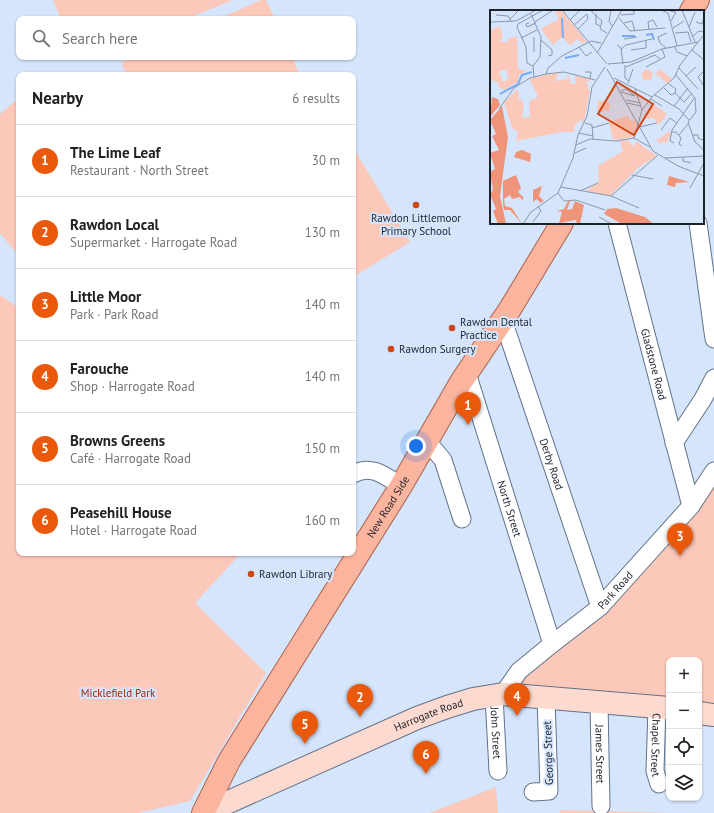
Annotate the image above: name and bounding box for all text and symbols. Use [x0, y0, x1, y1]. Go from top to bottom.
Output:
inset map [490, 10, 704, 224]
search box [16, 16, 356, 60]
icon: search [30, 27, 52, 49]
text: Search here [62, 29, 138, 48]
text: Nearby [32, 87, 83, 109]
text: 6 results [292, 90, 340, 107]
text: The Lime Leaf [70, 143, 160, 162]
text: 1 [41, 152, 49, 169]
text: 30 m [312, 152, 340, 169]
text: Restaurant · North Street [70, 162, 209, 179]
marker: Rawdon Littlemoor Primary School [411, 200, 421, 210]
place label: Rawdon Littlemoor Primary School [371, 211, 461, 238]
text: Rawdon Local [70, 215, 159, 234]
text: 2 [41, 224, 49, 241]
text: 130 m [305, 224, 340, 241]
text: Supermarket · Harrogate Road [70, 234, 237, 251]
text: Little Moor [70, 287, 141, 306]
text: 3 [41, 296, 49, 313]
text: 140 m [305, 296, 340, 313]
text: Park · Park Road [70, 306, 158, 323]
place label: Rawdon Dental Practice [460, 315, 533, 342]
marker: Rawdon Dental Practice [447, 323, 457, 333]
street label: Gladstone Road [638, 327, 670, 402]
place label: Rawdon Surgery [399, 342, 476, 356]
marker: Rawdon Surgery [386, 344, 396, 354]
text: Farouche [70, 359, 129, 378]
text: 4 [41, 368, 49, 385]
text: 140 m [305, 368, 340, 385]
text: Shop · Harrogate Road [70, 378, 195, 395]
pin: 1 [455, 392, 481, 425]
text: Browns Greens [70, 431, 165, 450]
your location [406, 436, 426, 456]
street label: Derby Road [536, 436, 567, 492]
text: 5 [41, 440, 49, 457]
text: 150 m [305, 440, 340, 457]
text: Café · Harrogate Road [70, 450, 191, 467]
street label: New Road Side [363, 473, 413, 540]
street label: North Street [494, 479, 525, 539]
text: Peasehill House [70, 503, 172, 522]
text: 6 [41, 512, 49, 529]
text: 160 m [305, 512, 340, 529]
text: Hotel · Harrogate Road [70, 522, 197, 539]
pin: 3 [667, 523, 693, 556]
place label: Rawdon Library [259, 567, 333, 581]
street label: Park Road [595, 568, 636, 612]
marker: Rawdon Library [246, 569, 256, 579]
map controls [666, 657, 702, 801]
button: + [666, 657, 702, 693]
pin: 4 [504, 683, 530, 716]
pin: 2 [347, 684, 373, 717]
park label: Micklefield Park [81, 686, 156, 700]
button: − [666, 693, 702, 729]
street label: Harrogate Road [392, 695, 465, 734]
street label: John Street [488, 705, 504, 760]
pin: 5 [292, 711, 318, 744]
street label: Chapel Street [648, 713, 664, 779]
street label: George Street [540, 720, 556, 785]
street label: James Street [592, 723, 608, 784]
button: locate [666, 729, 702, 765]
pin: 6 [413, 741, 439, 774]
button: layers [666, 765, 702, 801]

